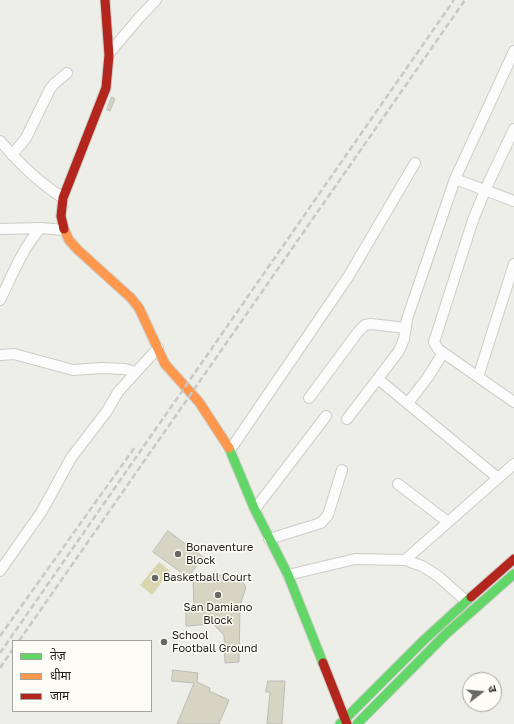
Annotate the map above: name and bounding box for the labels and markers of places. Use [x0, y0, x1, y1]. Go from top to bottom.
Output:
place label: Bonaventure Block [186, 541, 253, 567]
marker: Bonaventure Block [173, 549, 183, 559]
place label: Basketball Court [163, 571, 252, 585]
marker: Basketball Court [150, 573, 160, 583]
marker: San Damiano Block [213, 590, 223, 600]
place label: San Damiano Block [184, 601, 252, 627]
place label: School Football Ground [172, 629, 258, 655]
marker: School Football Ground [159, 637, 169, 647]

